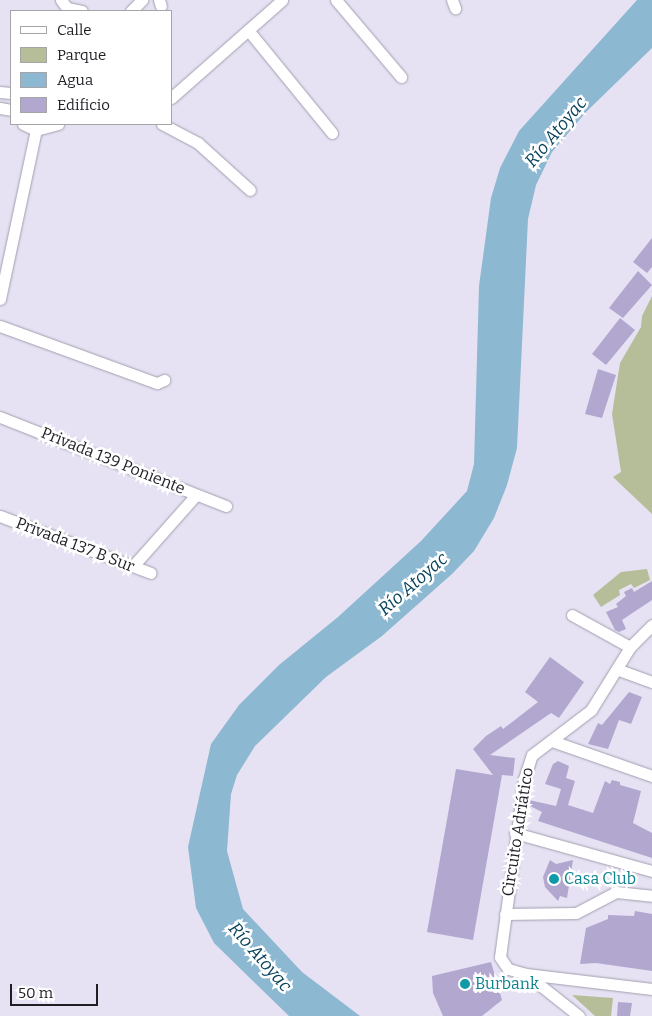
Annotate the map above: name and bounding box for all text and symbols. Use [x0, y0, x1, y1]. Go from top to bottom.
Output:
legend [10, 10, 172, 125]
text: Calle [57, 21, 91, 39]
text: Parque [57, 46, 106, 64]
text: Agua [57, 71, 93, 89]
water label: Río Atoyac [520, 93, 592, 171]
text: Edificio [57, 96, 110, 114]
street label: Privada 139 Poniente [38, 423, 188, 499]
street label: Privada 137 B Sur [13, 514, 137, 576]
water label: Río Atoyac [374, 548, 452, 620]
street label: Circuito Adriático [498, 766, 538, 898]
place label: Casa Club [564, 869, 636, 889]
marker: Casa Club [548, 873, 560, 885]
water label: Río Atoyac [224, 918, 296, 996]
scale bar [12, 974, 100, 1006]
place label: Burbank [475, 974, 539, 994]
marker: Burbank [459, 978, 471, 990]
text: 50 m [18, 984, 53, 1002]

